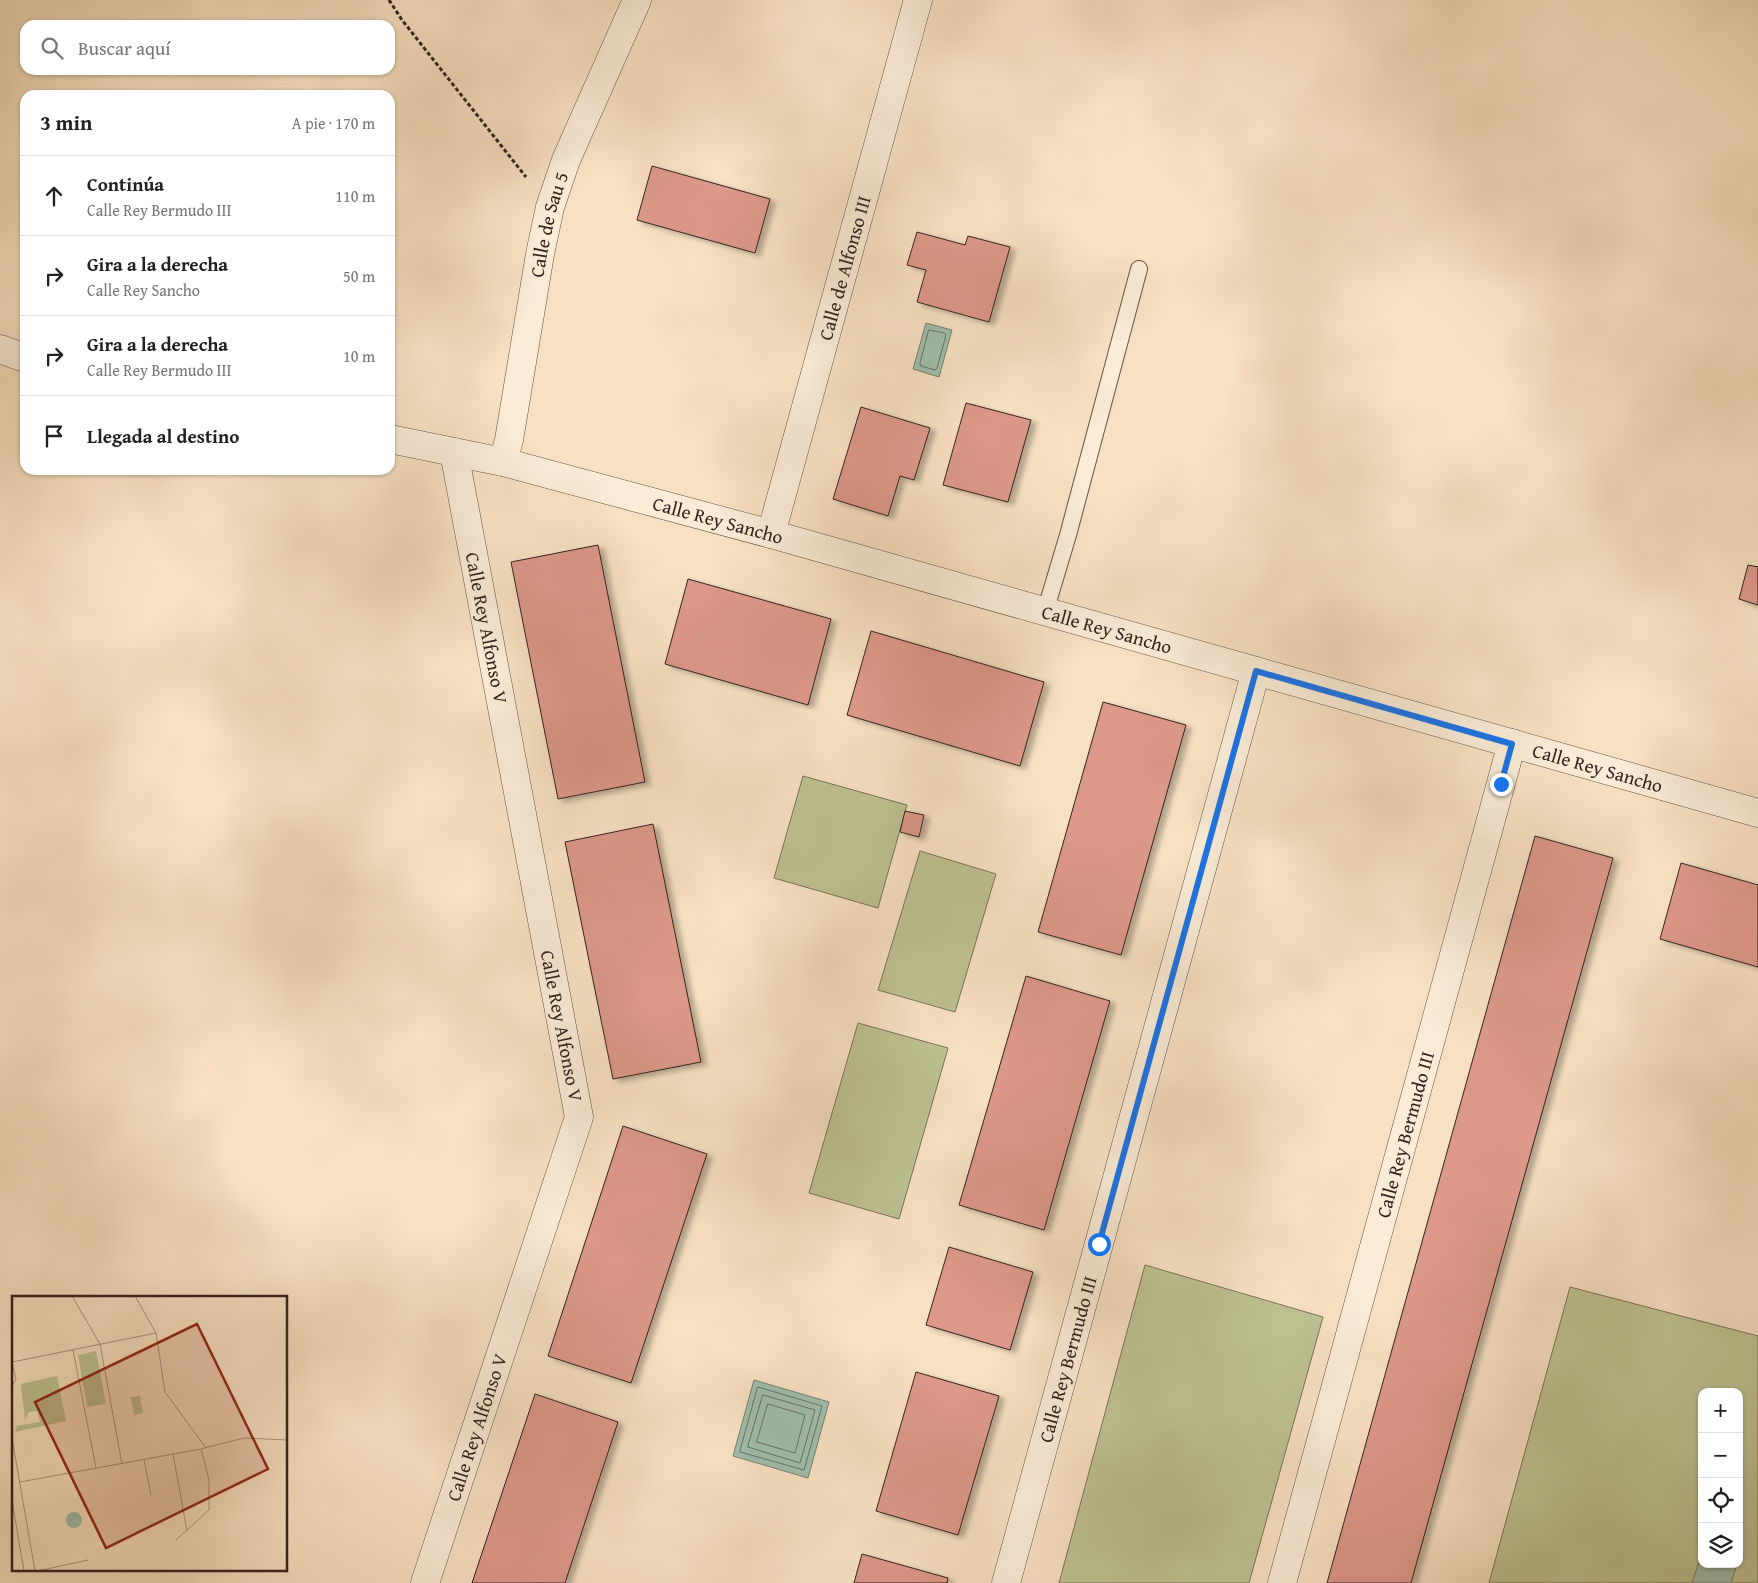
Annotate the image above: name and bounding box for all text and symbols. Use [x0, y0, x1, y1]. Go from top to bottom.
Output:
search box [20, 20, 395, 75]
icon: search [38, 34, 66, 62]
text: Buscar aquí [78, 34, 171, 62]
text: 3 min [40, 107, 92, 138]
text: A pie · 170 m [292, 111, 375, 135]
street label: Calle de Sau 5 [522, 168, 575, 279]
text: Continúa [87, 170, 164, 198]
icon: ahead [40, 182, 68, 210]
text: 110 m [335, 184, 375, 208]
street label: Calle de Alfonso III [811, 192, 878, 343]
text: Calle Rey Bermudo III [87, 198, 231, 222]
text: Gira a la derecha [87, 250, 228, 278]
icon: right [40, 262, 68, 290]
text: 50 m [343, 264, 375, 288]
text: Calle Rey Sancho [87, 278, 200, 302]
text: Gira a la derecha [87, 330, 228, 358]
icon: right [40, 342, 68, 370]
text: 10 m [343, 344, 375, 368]
text: Calle Rey Bermudo III [87, 358, 231, 382]
icon: arrive [40, 422, 68, 450]
text: Llegada al destino [87, 422, 239, 450]
street label: Calle Rey Sancho [650, 489, 787, 551]
street label: Calle Rey Alfonso V [459, 550, 516, 707]
street label: Calle Rey Sancho [1039, 597, 1175, 661]
street label: Calle Rey Sancho [1529, 736, 1666, 799]
route end [1490, 773, 1513, 796]
street label: Calle Rey Alfonso V [534, 948, 591, 1105]
street label: Calle Rey Bermudo III [1369, 1048, 1441, 1221]
route start [1088, 1233, 1111, 1256]
street label: Calle Rey Bermudo III [1031, 1273, 1104, 1446]
inset map [12, 1296, 288, 1570]
street label: Calle Rey Alfonso V [439, 1349, 514, 1505]
map controls [1698, 1388, 1743, 1568]
button: + [1698, 1388, 1743, 1433]
button: − [1698, 1433, 1743, 1478]
button: locate [1698, 1478, 1743, 1523]
button: layers [1698, 1523, 1743, 1568]

